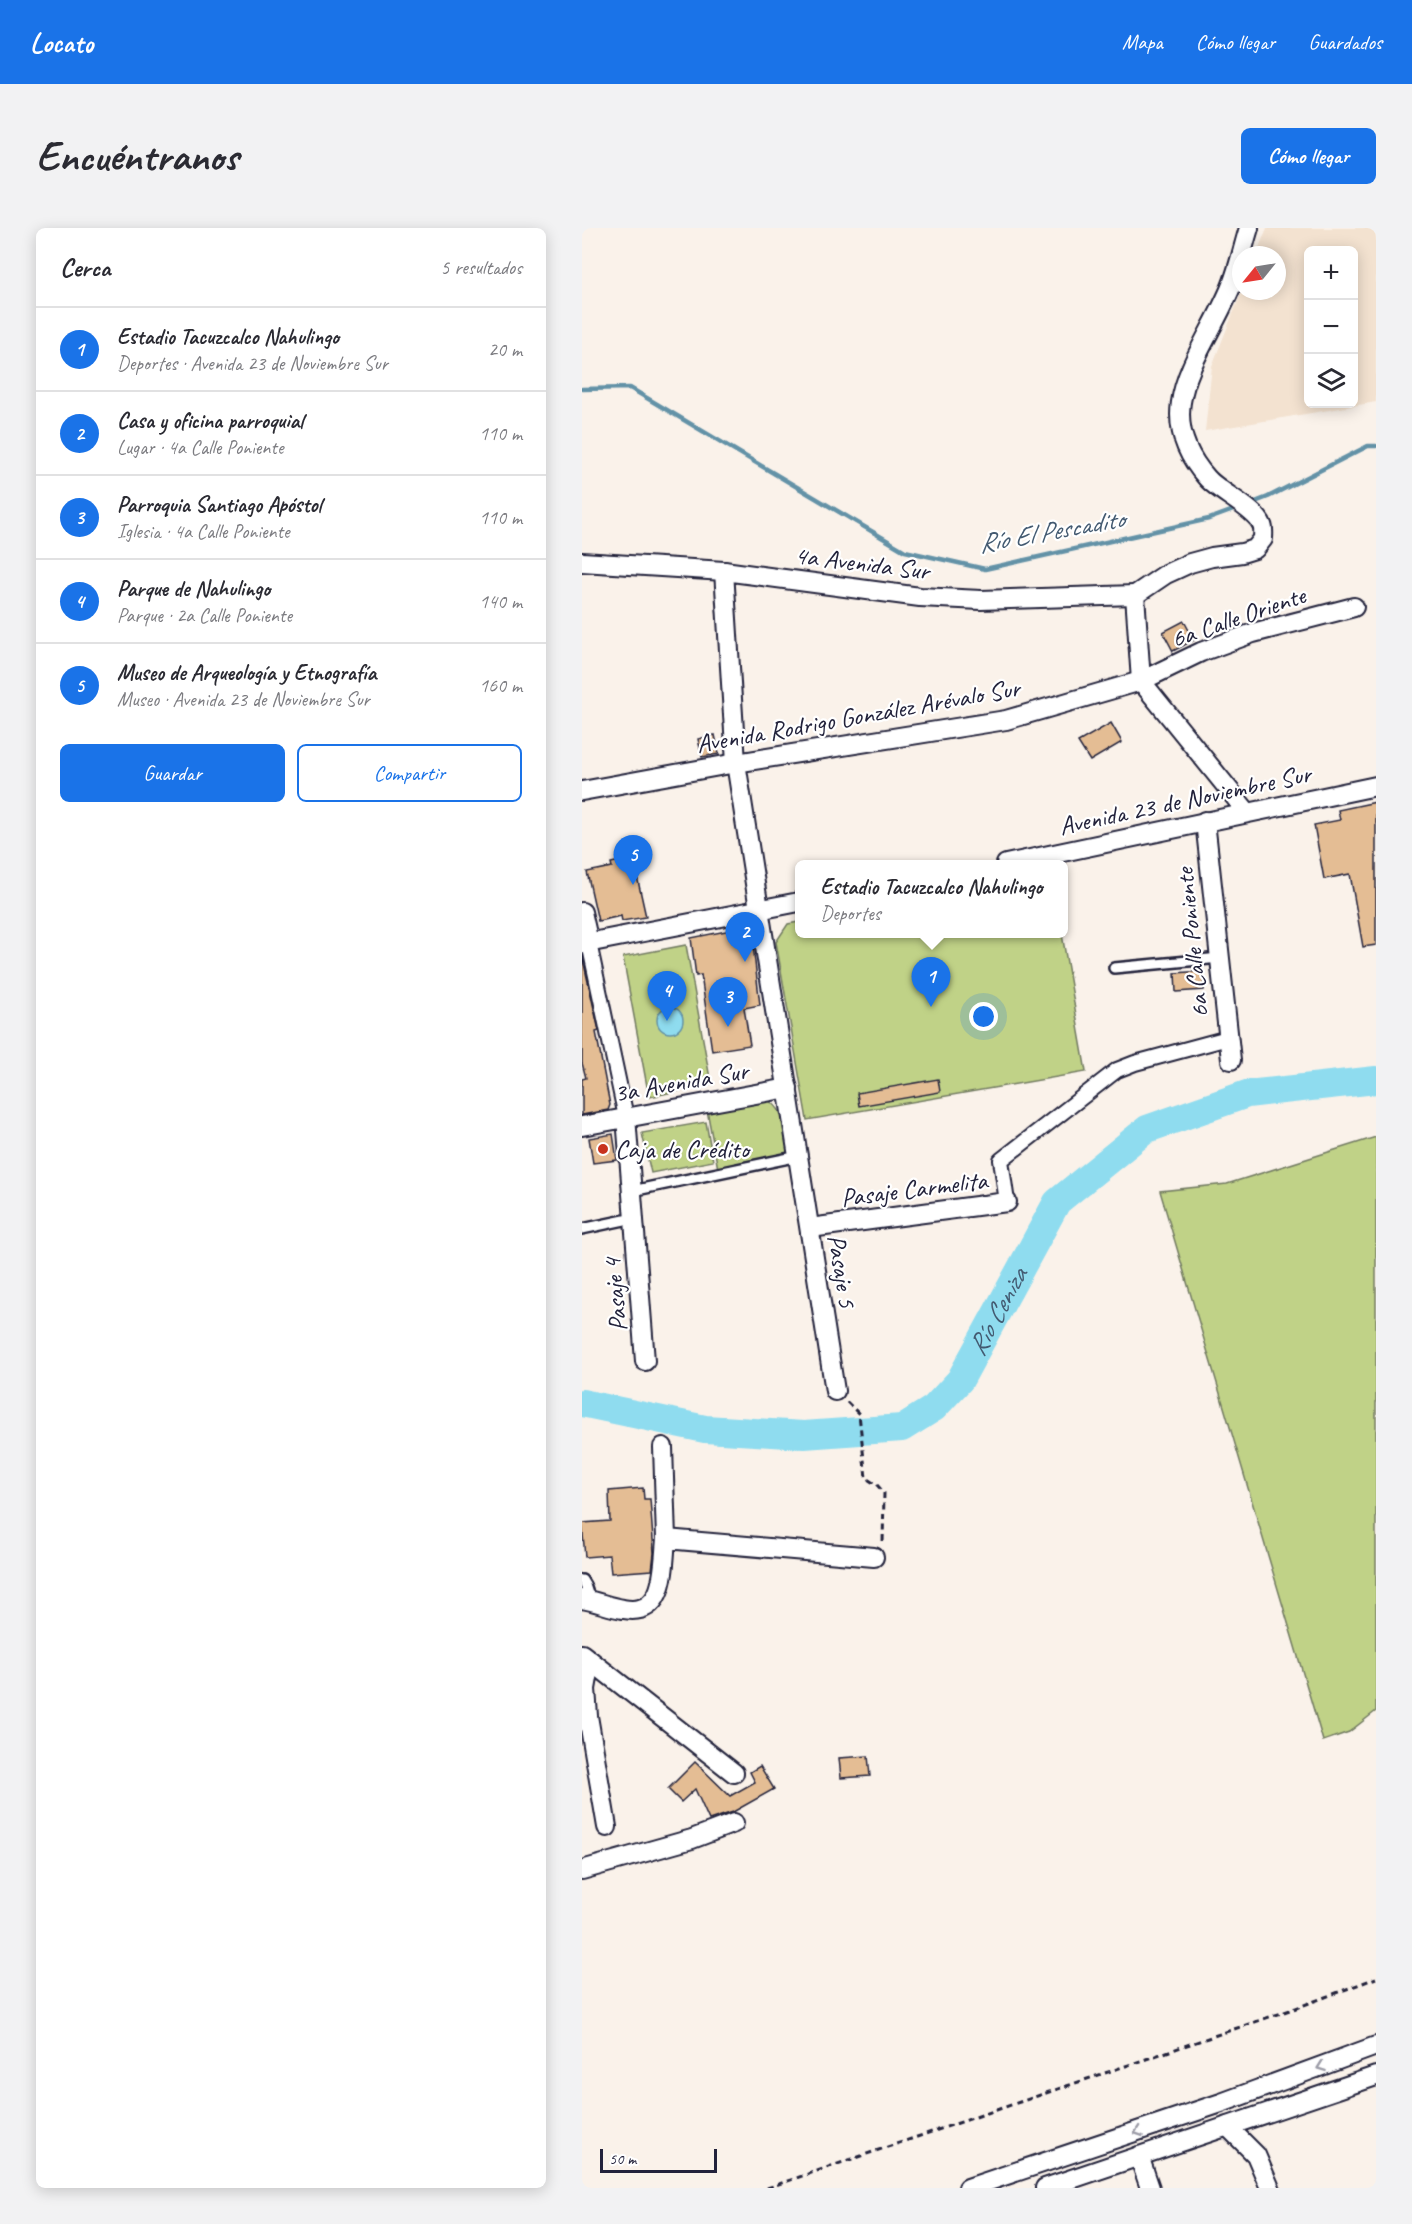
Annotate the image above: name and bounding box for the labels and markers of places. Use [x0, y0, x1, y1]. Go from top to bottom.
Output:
pin: 5 [614, 836, 652, 885]
pin: 2 [726, 912, 764, 962]
pin: 1 [912, 958, 950, 1007]
pin: 4 [648, 972, 686, 1021]
pin: 3 [708, 978, 748, 1027]
place label: Caja de Crédito [615, 1133, 751, 1166]
marker: Caja de Crédito [596, 1142, 610, 1156]

